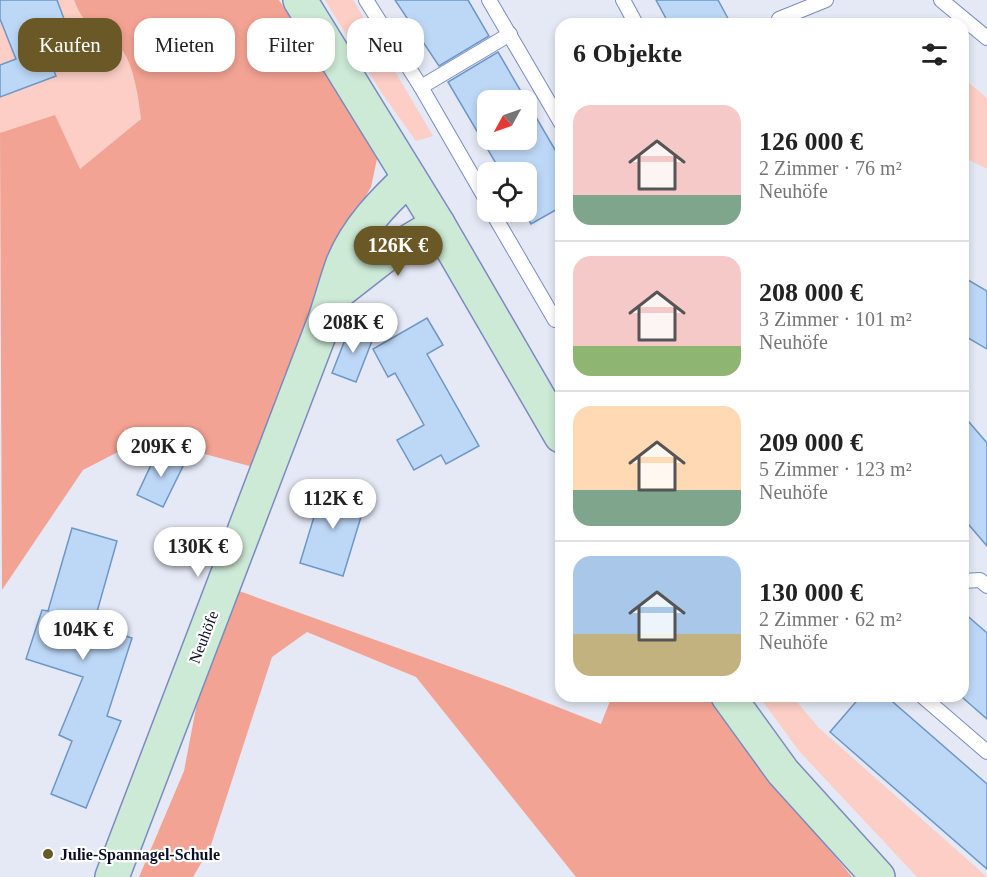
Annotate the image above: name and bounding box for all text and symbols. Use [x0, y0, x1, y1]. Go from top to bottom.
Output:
chip: Kaufen [18, 18, 122, 72]
chip: Mieten [134, 18, 235, 72]
chip: Filter [247, 18, 335, 72]
chip: Neu [347, 18, 424, 72]
icon: filters [918, 38, 951, 71]
text: 6 Objekte [573, 39, 682, 68]
north arrow [477, 90, 537, 150]
map controls [477, 90, 537, 222]
text: 126 000 € [759, 127, 863, 156]
icon: home [621, 129, 693, 201]
text: 2 Zimmer · 76 m² [759, 157, 902, 179]
button: locate [477, 162, 537, 222]
text: Neuhöfe [759, 180, 828, 202]
pin: 126K € [349, 226, 447, 277]
text: 126K € [368, 234, 428, 256]
text: 208 000 € [759, 278, 863, 307]
icon: home [621, 280, 693, 352]
pin: 208K € [304, 303, 402, 354]
text: 3 Zimmer · 101 m² [759, 308, 912, 330]
text: 208K € [323, 311, 383, 333]
text: Neuhöfe [759, 331, 828, 353]
pin: 209K € [112, 427, 210, 478]
text: 209 000 € [759, 428, 863, 457]
icon: home [621, 430, 693, 502]
text: 209K € [131, 435, 191, 457]
text: 5 Zimmer · 123 m² [759, 458, 912, 480]
pin: 112K € [284, 479, 382, 530]
text: Neuhöfe [759, 481, 828, 503]
text: 112K € [303, 487, 363, 509]
pin: 130K € [149, 527, 247, 578]
text: 130K € [168, 535, 228, 557]
text: 130 000 € [759, 578, 863, 607]
icon: home [621, 580, 693, 652]
street label: Neuhöfe [186, 608, 221, 666]
text: 2 Zimmer · 62 m² [759, 608, 902, 630]
pin: 104K € [34, 610, 132, 661]
text: 104K € [53, 618, 113, 640]
text: Neuhöfe [759, 631, 828, 653]
place label: Julie-Spannagel-Schule [60, 846, 220, 864]
marker: Julie-Spannagel-Schule [41, 847, 55, 861]

